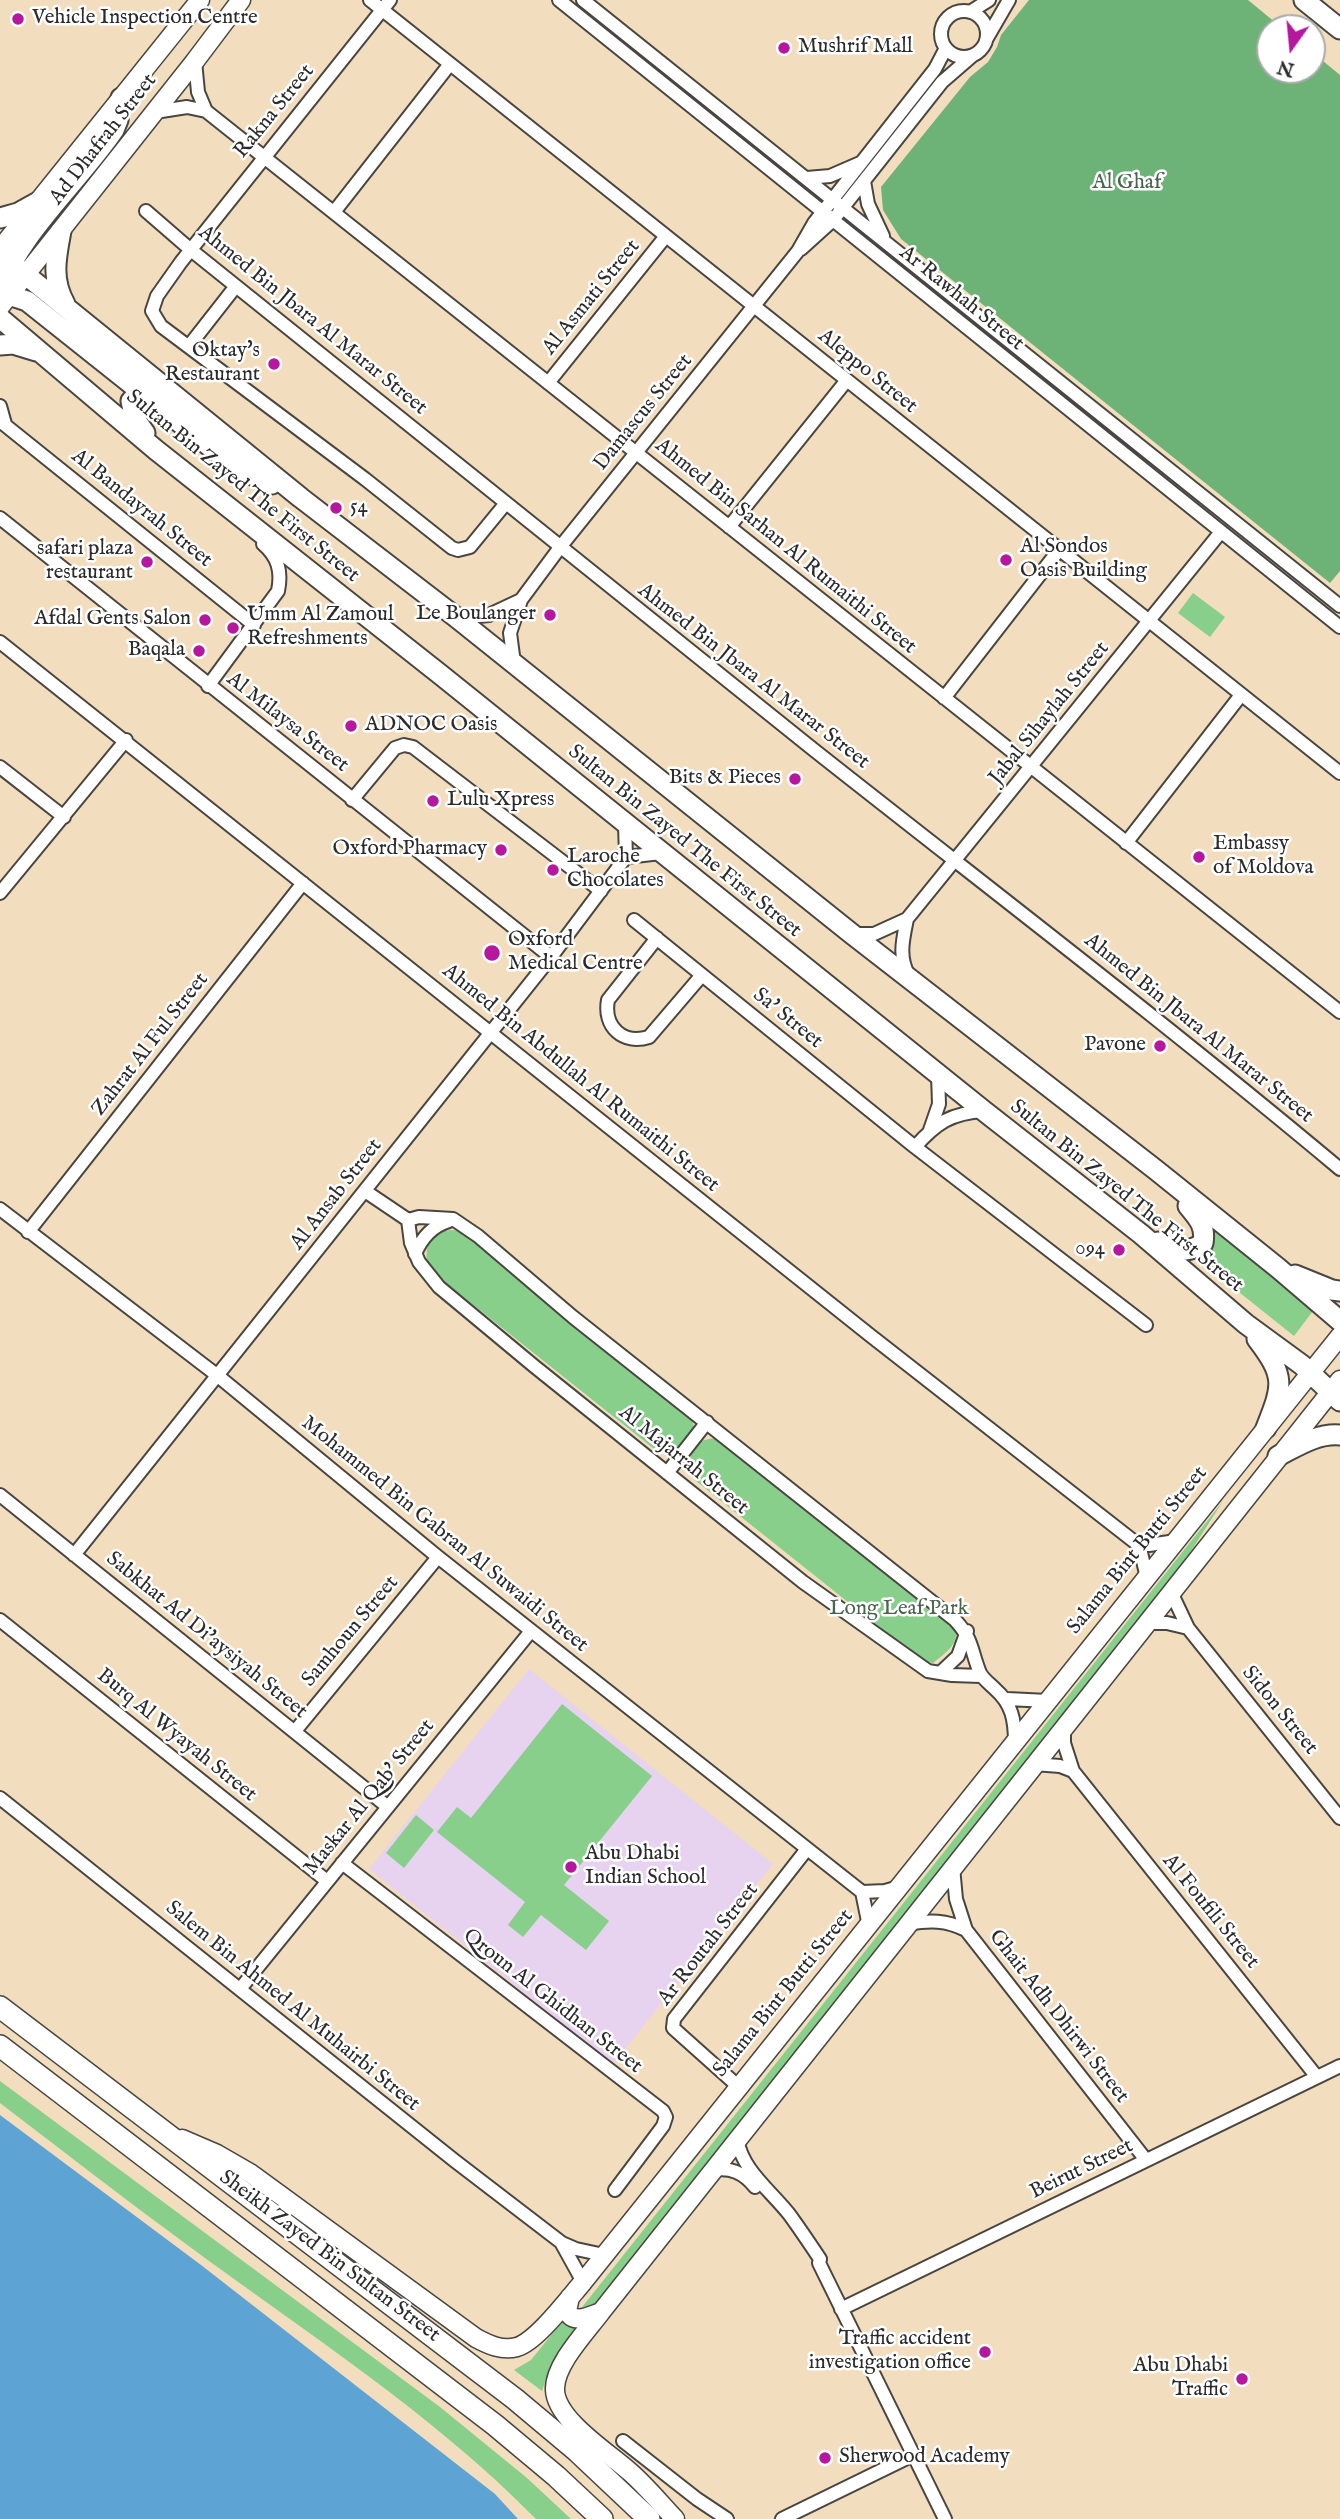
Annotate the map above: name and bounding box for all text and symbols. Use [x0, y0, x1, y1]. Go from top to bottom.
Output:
place label: Vehicle Inspection Centre [32, 6, 258, 32]
marker: Vehicle Inspection Centre [10, 11, 26, 27]
north arrow [1256, 14, 1326, 84]
place label: Mushrif Mall [798, 35, 913, 61]
marker: Mushrif Mall [776, 40, 792, 56]
text: N [1275, 54, 1297, 81]
street label: Rakna Street [230, 60, 320, 164]
street label: Ad Dhafrah Street [45, 69, 163, 211]
park label: Al Ghaf [1092, 171, 1162, 197]
street label: Ahmed Bin Jbara Al Marar Street [193, 221, 431, 421]
street label: Al Asmati Street [538, 235, 646, 361]
street label: Ar Rawhah Street [894, 241, 1028, 357]
street label: Aleppo Street [812, 324, 922, 420]
place label: Oktay's Restaurant [165, 339, 260, 389]
street label: Damascus Street [589, 350, 699, 476]
marker: Oktay's Restaurant [266, 356, 282, 372]
street label: Sultan Bin Zayed The First Street [120, 385, 364, 589]
street label: Ahmed Bin Sarhan Al Rumaithi Street [649, 434, 921, 660]
street label: Al Bandayrah Street [66, 445, 216, 573]
place label: 54 [350, 495, 368, 521]
marker: 54 [328, 500, 344, 516]
place label: Al Sondos Oasis Building [1020, 535, 1147, 585]
place label: safari plaza restaurant [37, 537, 133, 587]
marker: Al Sondos Oasis Building [998, 552, 1014, 568]
marker: safari plaza restaurant [139, 554, 155, 570]
street label: Ahmed Bin Jbara Al Marar Street [632, 579, 874, 775]
place label: Le Boulanger [416, 602, 536, 628]
place label: Umm Al Zamoul Refreshments [247, 603, 394, 653]
place label: Afdal Gents Salon [34, 607, 191, 633]
marker: Le Boulanger [542, 607, 558, 623]
marker: Afdal Gents Salon [197, 612, 213, 628]
marker: Umm Al Zamoul Refreshments [225, 620, 241, 636]
street label: Jabal Sihaylah Street [984, 637, 1116, 791]
place label: Baqala [128, 638, 185, 664]
marker: Baqala [191, 643, 207, 659]
street label: Al Milaysa Street [221, 667, 353, 779]
place label: ADNOC Oasis [365, 713, 497, 739]
marker: ADNOC Oasis [343, 718, 359, 734]
street label: Sultan Bin Zayed The First Street [562, 740, 806, 944]
place label: Bits & Pieces [669, 766, 781, 792]
marker: Bits & Pieces [787, 771, 803, 787]
place label: Lulu Xpress [447, 788, 554, 814]
marker: Lulu Xpress [425, 793, 441, 809]
place label: Embassy of Moldova [1213, 832, 1314, 882]
place label: Oxford Pharmacy [332, 837, 487, 863]
marker: Oxford Pharmacy [493, 842, 509, 858]
place label: Laroche Chocolates [567, 845, 664, 895]
marker: Embassy of Moldova [1191, 849, 1207, 865]
marker: Laroche Chocolates [545, 862, 561, 878]
place label: Oxford Medical Centre [508, 928, 643, 978]
street label: Ahmed Bin Jbara Al Marar Street [1079, 929, 1317, 1129]
marker: Oxford Medical Centre [482, 943, 502, 963]
street label: Ahmed Bin Abdullah Al Rumaithi Street [436, 959, 724, 1199]
street label: Zahrat Al Ful Street [87, 968, 215, 1122]
street label: Sa' Street [747, 983, 827, 1055]
place label: Pavone [1084, 1033, 1146, 1059]
marker: Pavone [1152, 1038, 1168, 1054]
street label: Sultan Bin Zayed The First Street [1004, 1095, 1248, 1299]
street label: Al Ansab Street [286, 1134, 388, 1256]
place label: 094 [1075, 1237, 1105, 1263]
marker: 094 [1111, 1242, 1127, 1258]
street label: Al Majarrah Street [613, 1401, 753, 1521]
street label: Mohammed Bin Gabran Al Suwaidi Street [296, 1411, 592, 1659]
street label: Salama Bint Butti Street [1063, 1462, 1213, 1640]
street label: Sabkhat Ad Di'aysiyah Street [100, 1547, 312, 1725]
street label: Samhoun Street [297, 1571, 405, 1693]
park label: Long Leaf Park [829, 1597, 969, 1623]
street label: Sidon Street [1236, 1662, 1322, 1760]
street label: Burq Al Wyayah Street [91, 1664, 261, 1808]
street label: Maskar Al Qab' Street [299, 1715, 441, 1881]
place label: Abu Dhabi Indian School [585, 1842, 706, 1892]
street label: Al Foufili Street [1156, 1850, 1264, 1974]
marker: Abu Dhabi Indian School [563, 1859, 579, 1875]
street label: Ar Routah Street [653, 1879, 765, 2011]
street label: Salem Bin Ahmed Al Muhairbi Street [160, 1896, 424, 2118]
street label: Salama Bint Butti Street [709, 1905, 859, 2083]
street label: Qroun Al Ghidhan Street [458, 1924, 646, 2080]
street label: Ghait Adh Dhirwi Street [983, 1925, 1133, 2109]
street label: Beirut Street [1026, 2134, 1138, 2206]
street label: Sheikh Zayed Bin Sultan Street [214, 2166, 444, 2348]
place label: Traffic accident investigation office [809, 2327, 971, 2377]
marker: Traffic accident investigation office [977, 2344, 993, 2360]
place label: Abu Dhabi Traffic [1133, 2354, 1228, 2404]
marker: Abu Dhabi Traffic [1234, 2371, 1250, 2387]
place label: Sherwood Academy [839, 2445, 1010, 2471]
marker: Sherwood Academy [817, 2450, 833, 2466]

